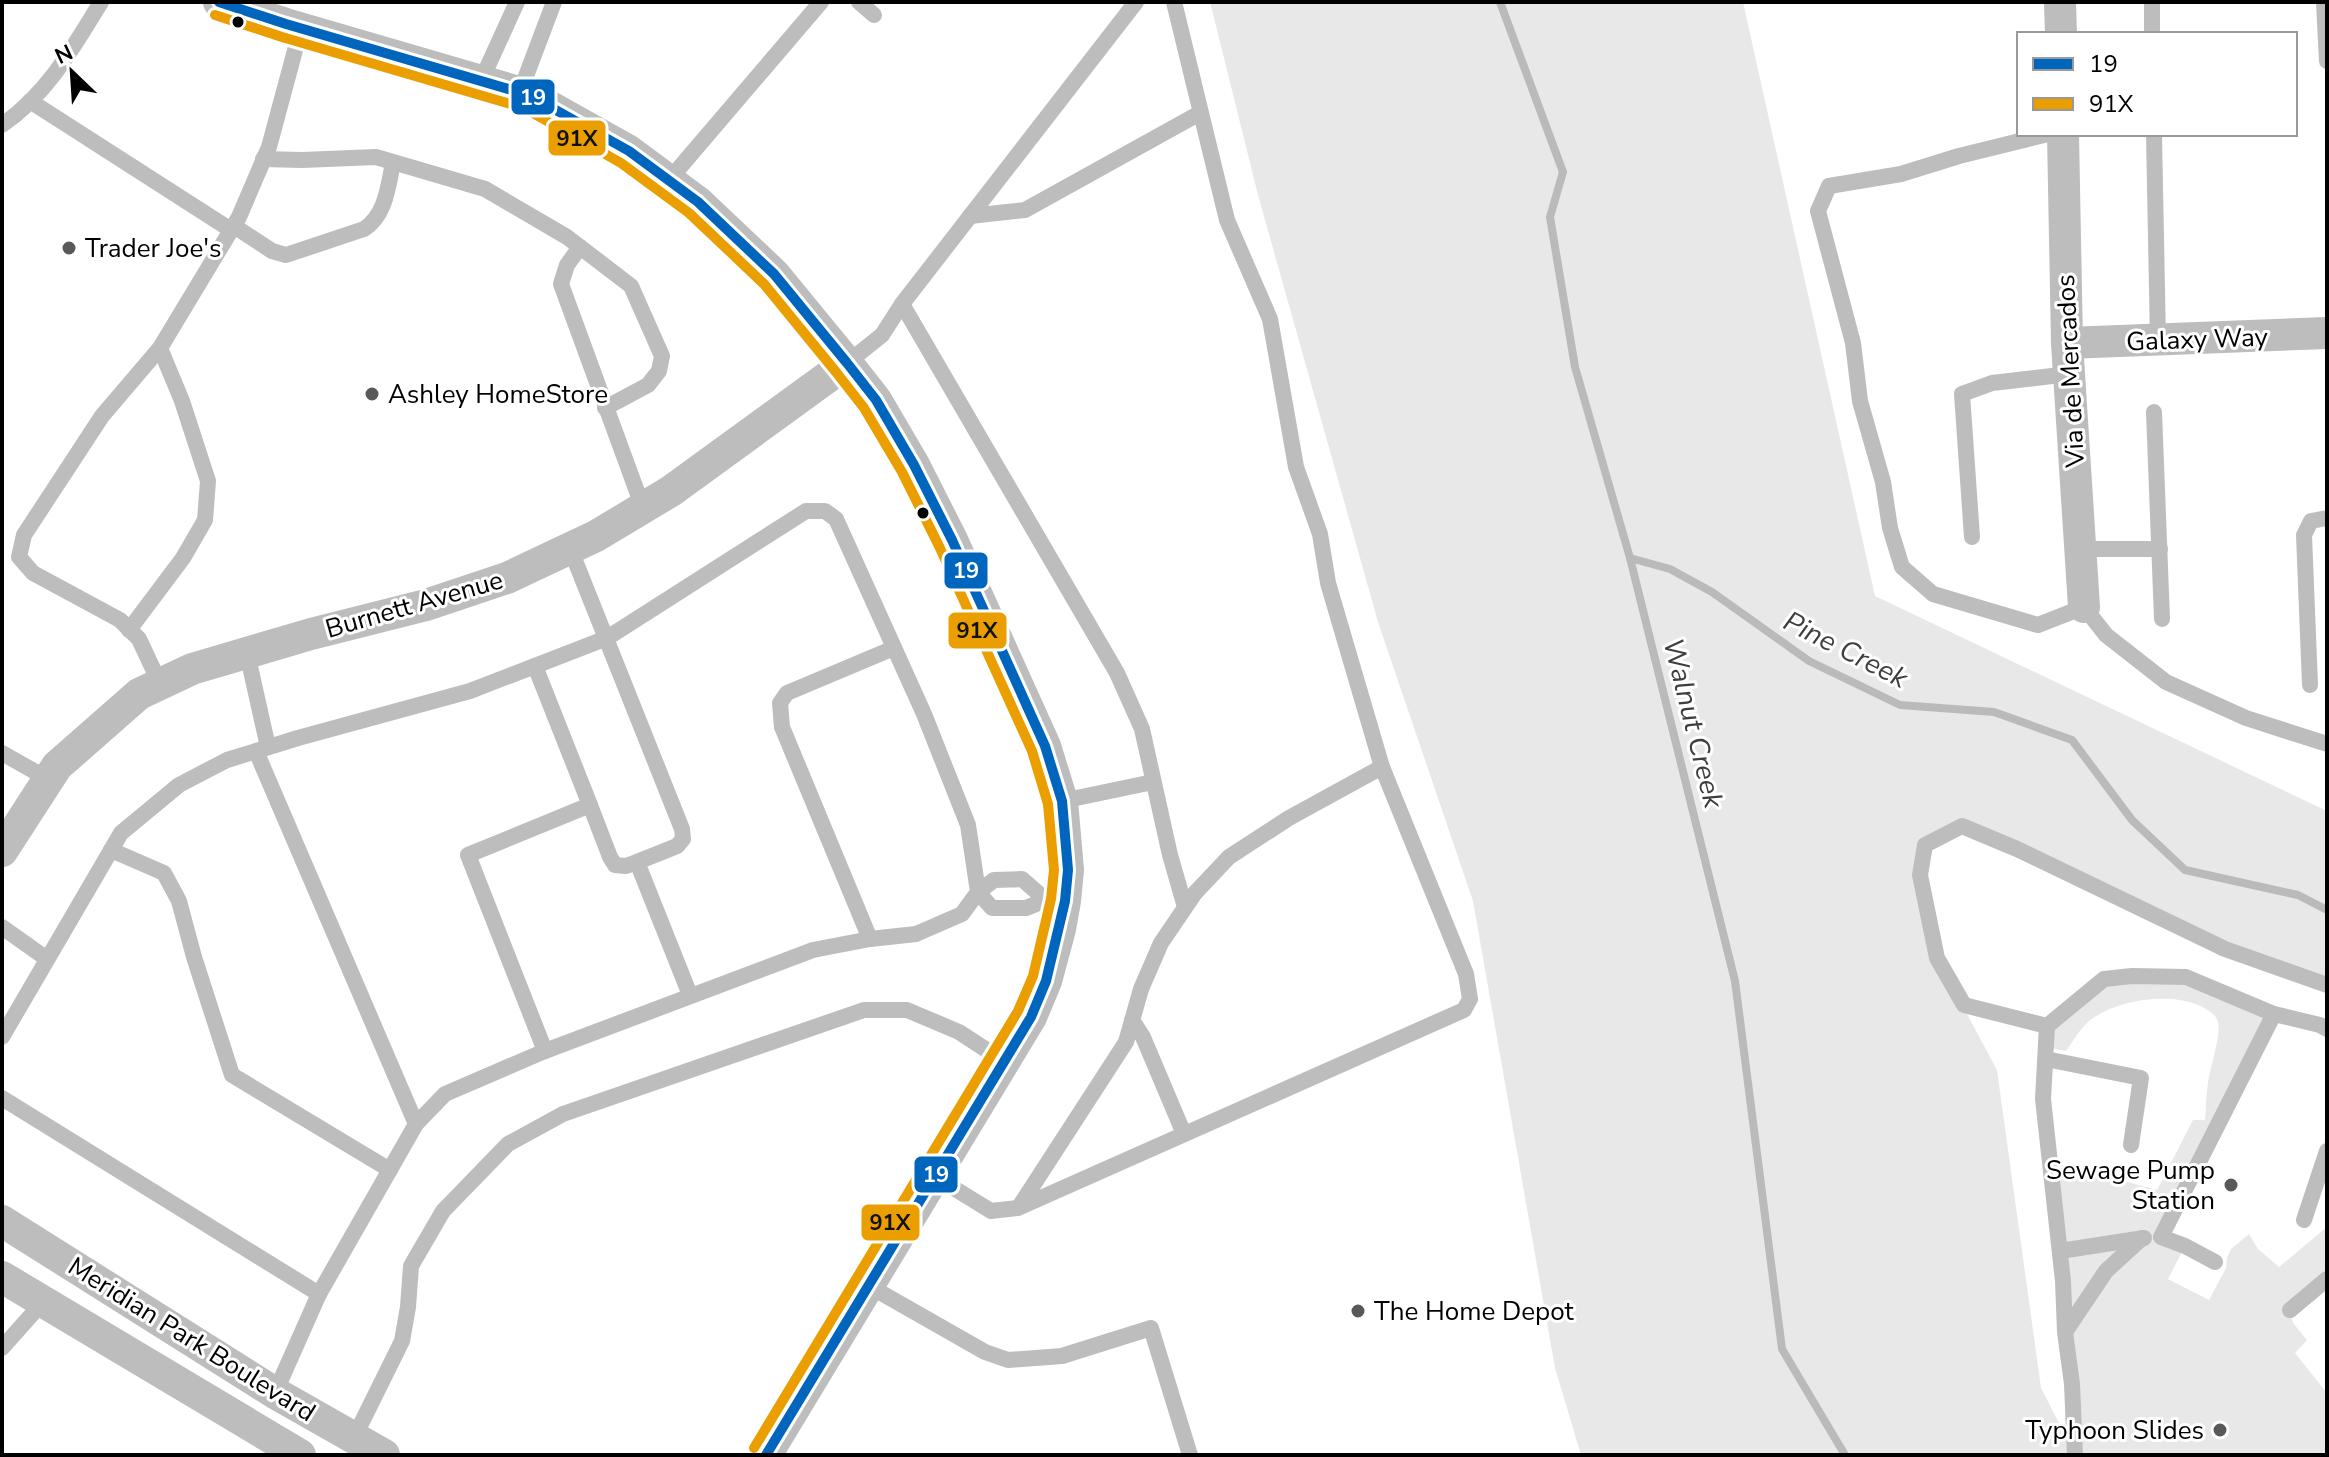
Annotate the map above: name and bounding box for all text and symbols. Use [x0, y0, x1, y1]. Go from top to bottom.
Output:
unlabelled marker [230, 14, 246, 30]
north arrow [32, 32, 112, 112]
legend [2017, 32, 2297, 136]
text: N [50, 38, 78, 72]
text: 19 [2089, 48, 2118, 80]
line badge: 19 [510, 78, 556, 116]
text: 19 [520, 83, 546, 113]
text: 91X [2089, 88, 2134, 120]
line badge: 91X [547, 119, 607, 157]
text: 91X [556, 124, 598, 154]
place label: Trader Joe's [85, 231, 222, 266]
marker: Trader Joe's [60, 239, 78, 257]
street label: Via de Mercados [2048, 274, 2093, 469]
street label: Galaxy Way [2126, 320, 2269, 359]
place label: Ashley HomeStore [388, 377, 608, 412]
marker: Ashley HomeStore [363, 385, 381, 403]
unlabelled marker [915, 505, 931, 521]
line badge: 19 [943, 551, 989, 590]
text: 19 [953, 556, 979, 586]
street label: Burnett Avenue [321, 562, 507, 647]
water label: Pine Creek [1777, 602, 1915, 698]
line badge: 91X [947, 611, 1008, 650]
text: 91X [956, 616, 998, 646]
water label: Walnut Creek [1654, 634, 1733, 813]
place label: Sewage Pump Station [2046, 1153, 2215, 1218]
line badge: 19 [913, 1155, 959, 1194]
text: 19 [923, 1160, 949, 1190]
marker: Sewage Pump Station [2222, 1176, 2240, 1194]
line badge: 91X [860, 1203, 921, 1242]
text: 91X [869, 1208, 911, 1238]
street label: Meridian Park Boulevard [61, 1249, 322, 1430]
place label: The Home Depot [1374, 1294, 1575, 1329]
marker: The Home Depot [1349, 1302, 1367, 1320]
place label: Typhoon Slides [2025, 1413, 2204, 1448]
marker: Typhoon Slides [2211, 1421, 2229, 1439]

